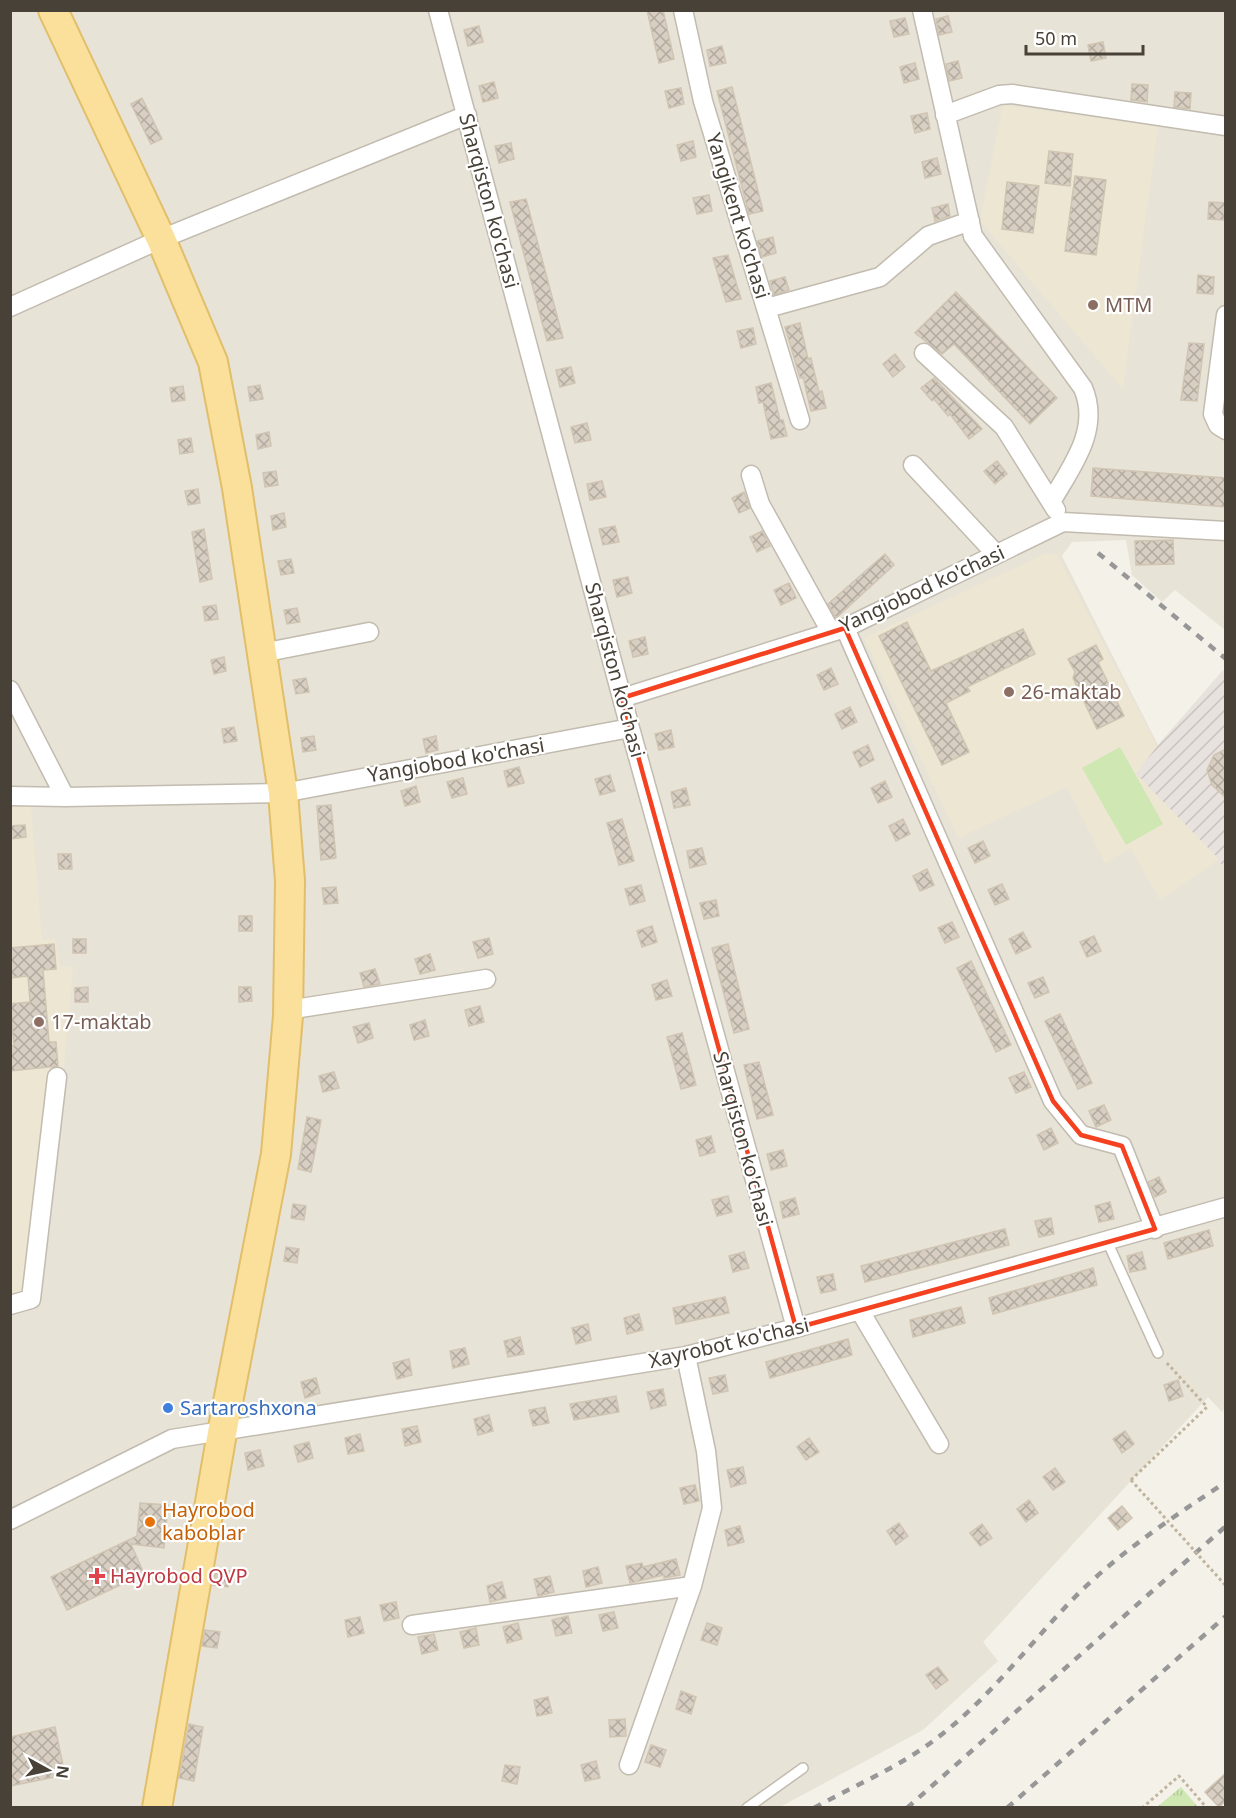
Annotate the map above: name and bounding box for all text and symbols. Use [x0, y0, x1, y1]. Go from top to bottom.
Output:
scale bar [1026, 18, 1143, 56]
text: 50 m [1035, 26, 1077, 50]
street label: Sharqiston ko'chasi [453, 110, 526, 291]
street label: Yangikent ko'chasi [700, 130, 777, 302]
place label: MTM [1105, 291, 1152, 318]
marker: MTM [1086, 298, 1100, 312]
street label: Yangiobod ko'chasi [835, 538, 1009, 639]
street label: Sharqiston ko'chasi [579, 579, 652, 760]
place label: 26-maktab [1021, 678, 1122, 705]
marker: 26-maktab [1002, 685, 1016, 699]
street label: Yangiobod ko'chasi [365, 731, 546, 788]
place label: 17-maktab [51, 1008, 152, 1035]
marker: 17-maktab [32, 1015, 46, 1029]
street label: Sharqiston ko'chasi [707, 1048, 780, 1229]
street label: Xayrobot ko'chasi [646, 1311, 812, 1374]
place label: Sartaroshxona [180, 1394, 317, 1421]
marker: Sartaroshxona [161, 1401, 175, 1415]
place label: Hayrobod kaboblar [162, 1496, 255, 1546]
marker: Hayrobod kaboblar [143, 1515, 157, 1529]
place label: Hayrobod QVP [110, 1562, 248, 1589]
marker: Hayrobod QVP [88, 1567, 106, 1585]
north arrow [18, 1740, 78, 1800]
text: N [51, 1764, 75, 1780]

